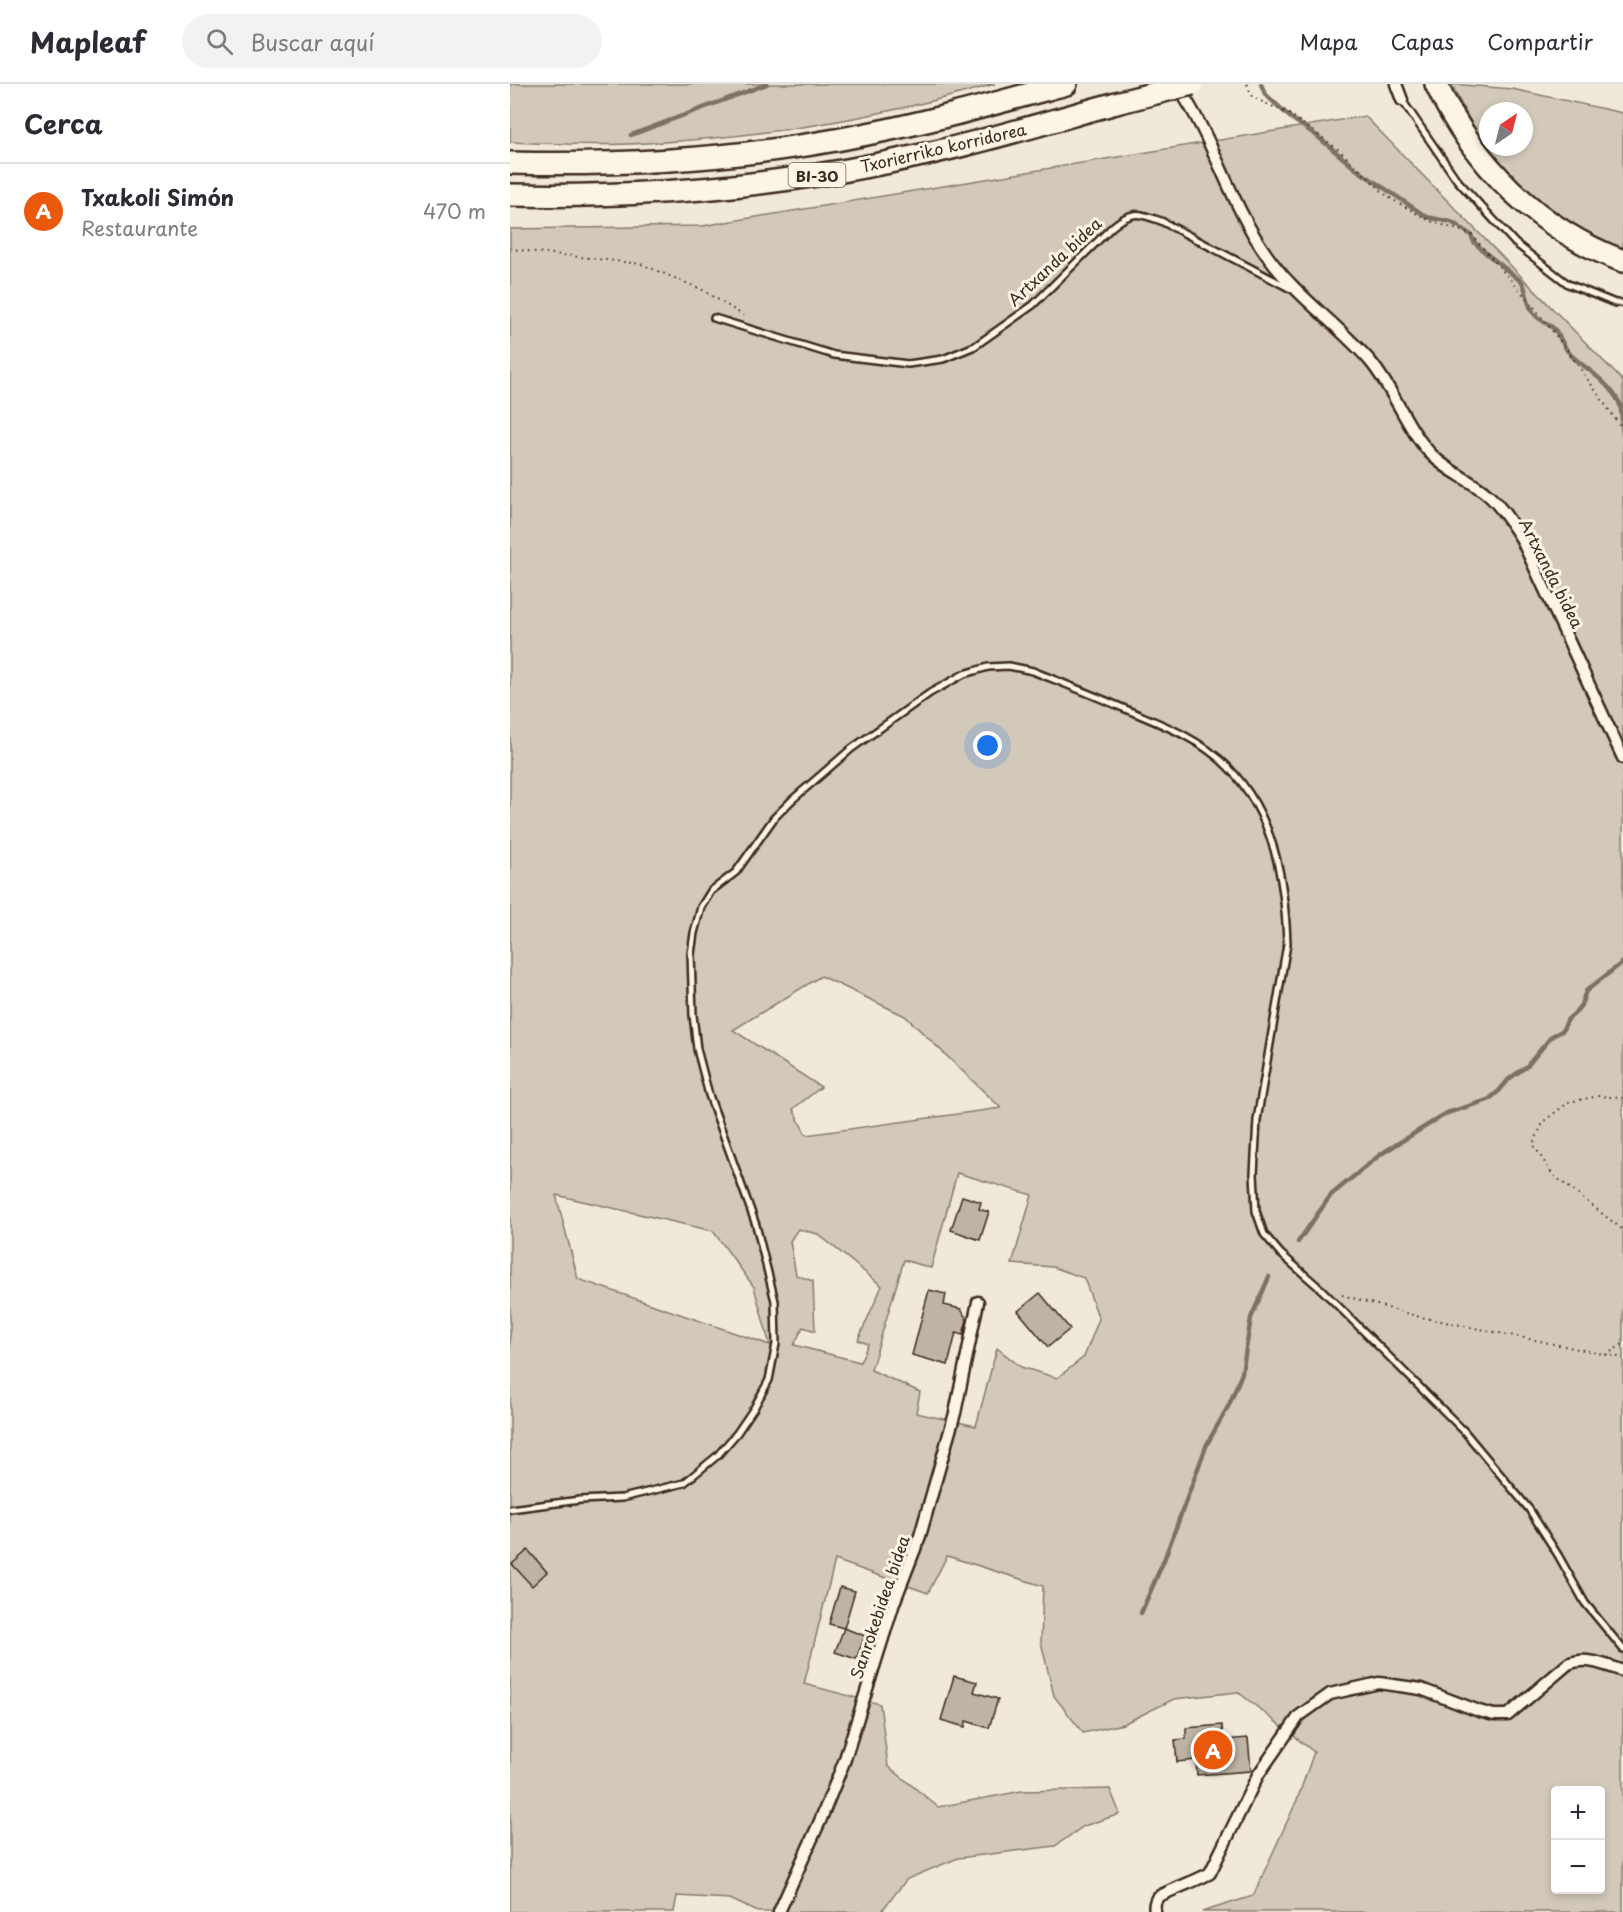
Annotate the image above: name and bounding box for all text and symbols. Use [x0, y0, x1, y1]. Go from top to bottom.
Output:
search box [182, 14, 602, 68]
text: Mapleaf [30, 20, 146, 63]
icon: search [203, 25, 236, 58]
text: Buscar aquí [251, 25, 374, 58]
text: Mapa [1300, 25, 1358, 57]
text: Capas [1391, 25, 1454, 57]
text: Compartir [1487, 25, 1593, 57]
north arrow [1479, 102, 1533, 156]
text: Cerca [24, 104, 103, 143]
street label: Txorierriko korridorea [858, 116, 1028, 178]
road number: BI-30 [788, 163, 846, 187]
text: Txakoli Simón [81, 180, 234, 213]
text: A [36, 196, 51, 226]
text: 470 m [423, 196, 486, 226]
street label: Artxanda bidea [1002, 211, 1106, 311]
text: Restaurante [81, 213, 198, 243]
street label: Artxanda bidea [1514, 514, 1590, 632]
your location [973, 731, 1002, 760]
street label: Sanrokebidea bidea [843, 1532, 915, 1682]
pin: A [1194, 1728, 1232, 1772]
map controls [1551, 1786, 1605, 1894]
button: + [1551, 1786, 1605, 1840]
button: − [1551, 1840, 1605, 1894]

